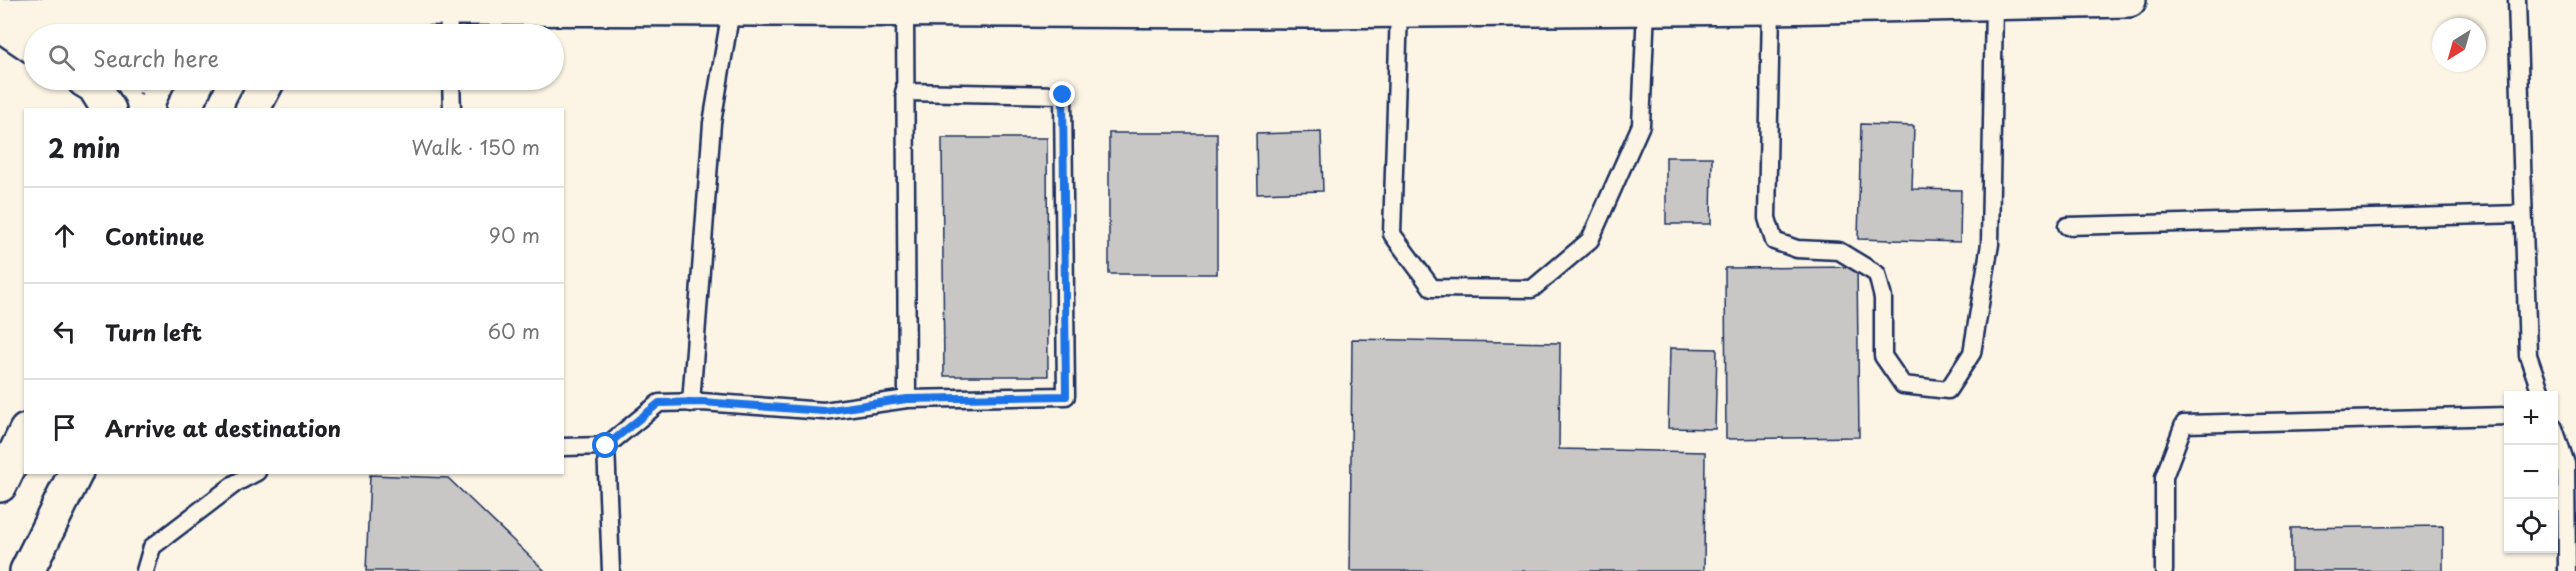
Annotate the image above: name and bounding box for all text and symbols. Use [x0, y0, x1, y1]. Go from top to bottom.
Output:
north arrow [2432, 18, 2486, 72]
search box [24, 24, 564, 90]
icon: search [45, 41, 78, 74]
text: Search here [93, 41, 219, 74]
route end [1049, 81, 1075, 107]
text: 2 min [48, 128, 121, 167]
text: Walk · 150 m [411, 132, 540, 162]
icon: ahead [48, 219, 81, 252]
text: Continue [105, 219, 204, 252]
text: 90 m [489, 220, 540, 250]
icon: left [48, 315, 81, 348]
text: Turn left [105, 315, 202, 348]
text: 60 m [488, 316, 540, 346]
map controls [2504, 391, 2558, 553]
button: + [2504, 391, 2558, 445]
icon: arrive [48, 411, 81, 444]
text: Arrive at destination [105, 411, 341, 444]
route start [592, 432, 618, 458]
button: − [2504, 445, 2558, 499]
button: locate [2504, 499, 2558, 553]

